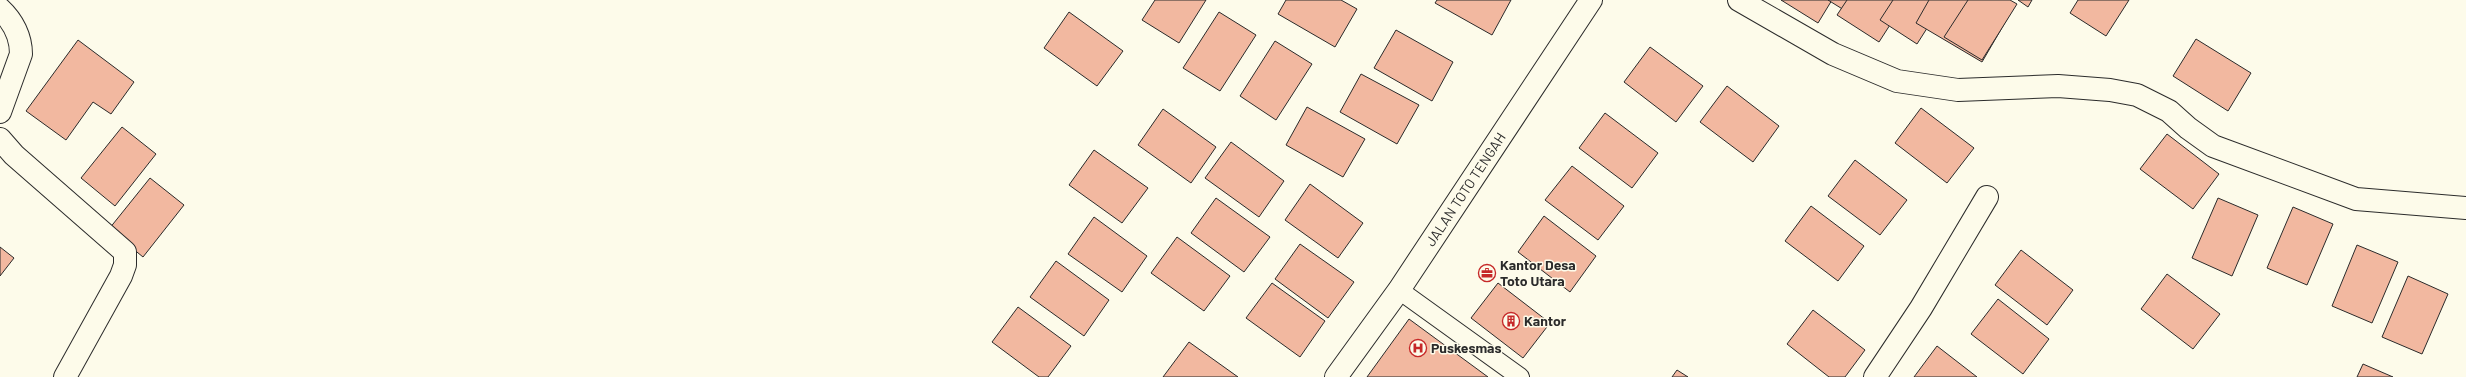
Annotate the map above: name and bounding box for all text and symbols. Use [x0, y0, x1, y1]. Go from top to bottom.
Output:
street label: JALAN TOTO TENGAH [1421, 129, 1509, 249]
place label: Kantor Desa Toto Utara [1500, 256, 1576, 289]
office icon: Kantor Desa Toto Utara [1477, 263, 1497, 283]
building icon: Kantor [1501, 311, 1521, 331]
place label: Kantor [1524, 312, 1567, 329]
hospital icon: Puskesmas [1408, 338, 1428, 358]
place label: Puskesmas [1431, 339, 1502, 356]

